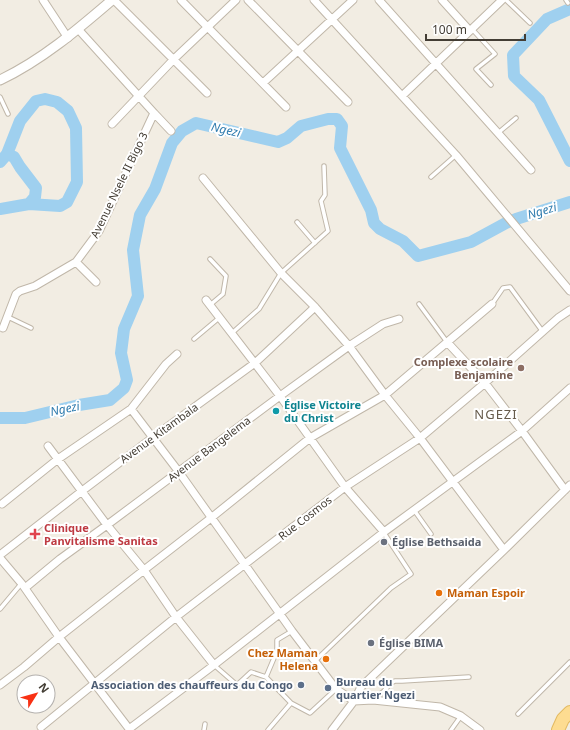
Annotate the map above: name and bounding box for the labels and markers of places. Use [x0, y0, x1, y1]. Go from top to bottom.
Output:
place label: Complexe scolaire Benjamine [414, 354, 513, 382]
marker: Complexe scolaire Benjamine [516, 363, 526, 373]
place label: Église Victoire du Christ [284, 397, 361, 425]
marker: Église Victoire du Christ [271, 406, 281, 416]
place label: Clinique Panvitalisme Sanitas [44, 520, 158, 548]
marker: Clinique Panvitalisme Sanitas [29, 528, 41, 540]
place label: Église Bethsaida [392, 534, 481, 549]
marker: Église Bethsaida [379, 537, 389, 547]
place label: Maman Espoir [447, 585, 525, 600]
marker: Maman Espoir [434, 588, 444, 598]
place label: Église BIMA [379, 635, 444, 650]
marker: Église BIMA [366, 638, 376, 648]
place label: Chez Maman Helena [248, 645, 318, 673]
marker: Chez Maman Helena [321, 654, 331, 664]
place label: Bureau du quartier Ngezi [336, 674, 415, 702]
place label: Association des chauffeurs du Congo [91, 677, 293, 692]
marker: Association des chauffeurs du Congo [296, 680, 306, 690]
marker: Bureau du quartier Ngezi [323, 683, 333, 693]

